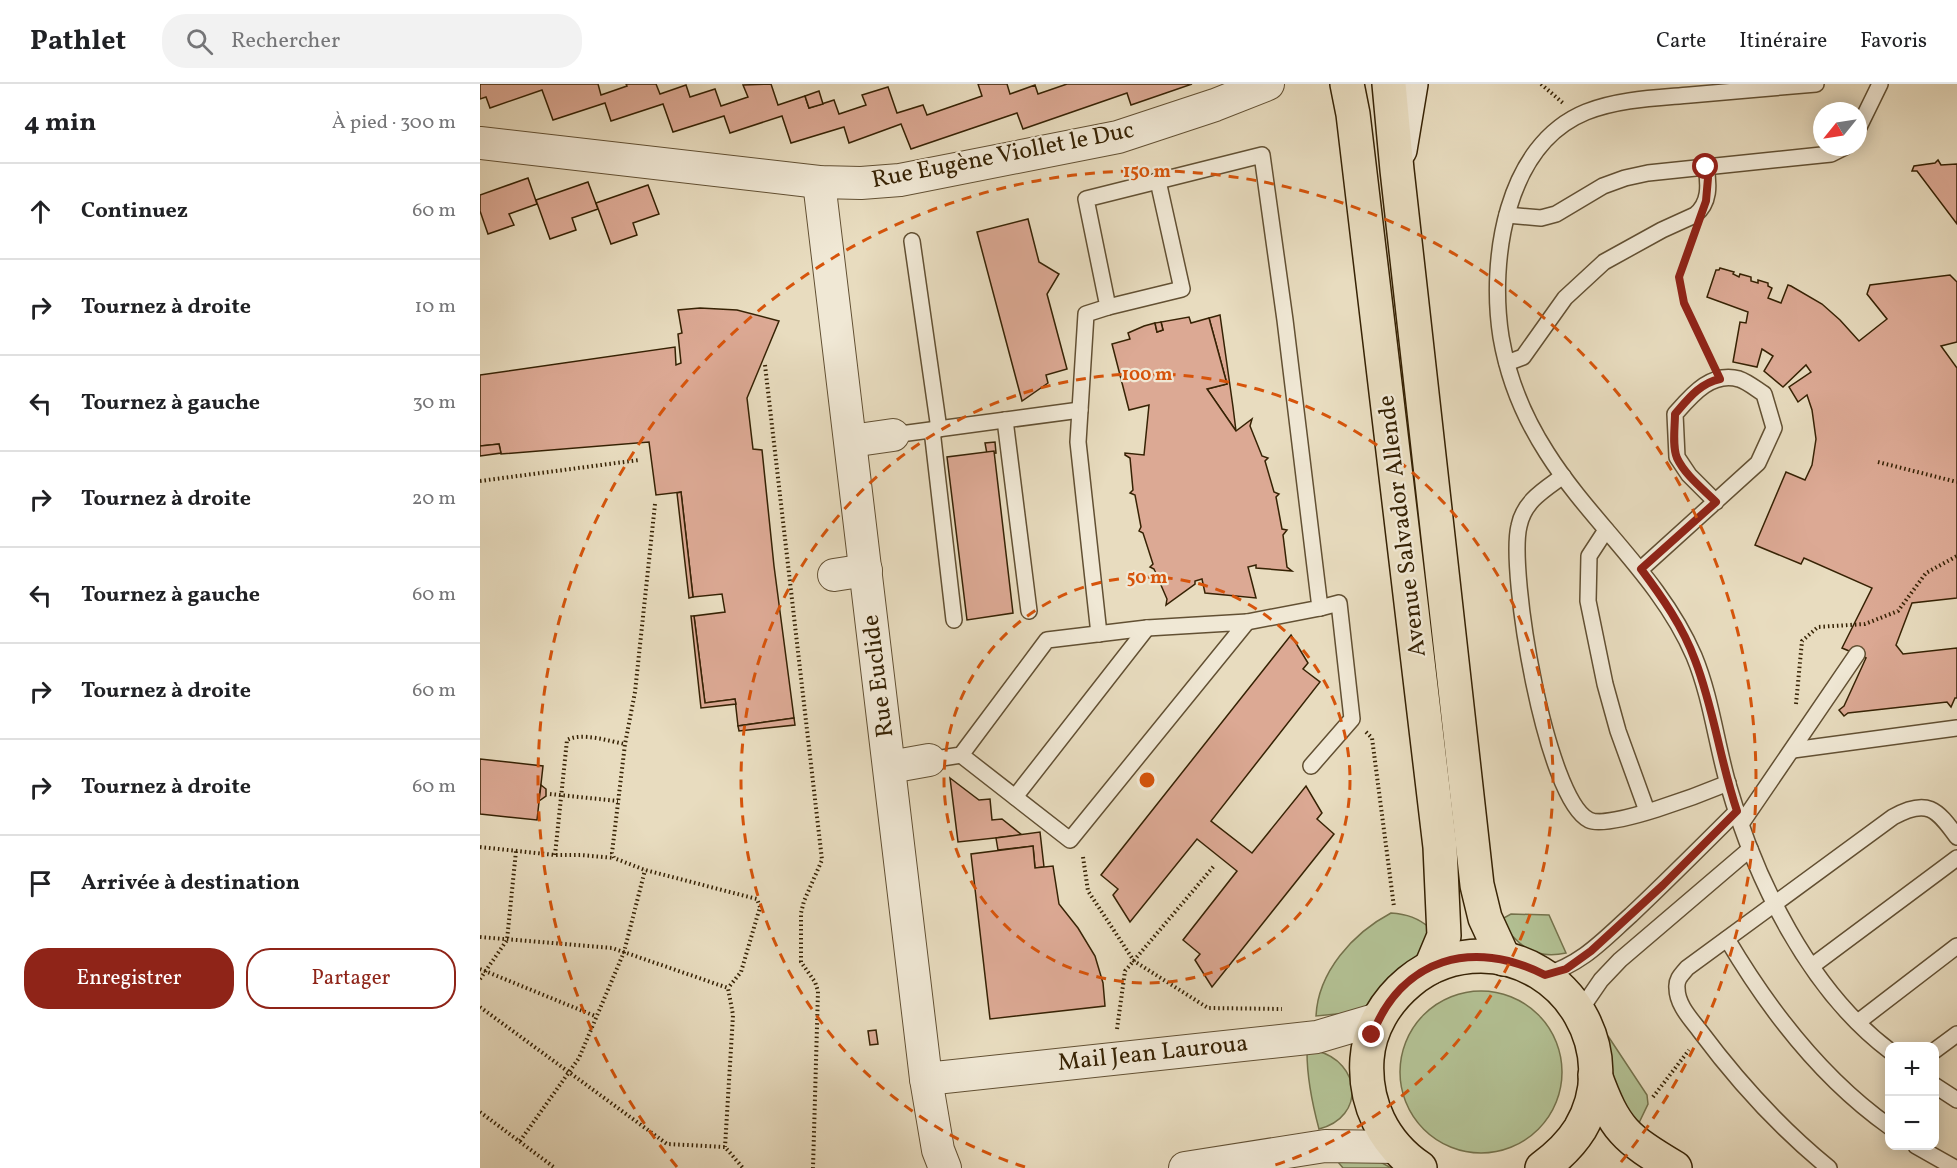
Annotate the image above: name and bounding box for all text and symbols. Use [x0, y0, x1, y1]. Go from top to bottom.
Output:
search box [162, 14, 582, 68]
text: Pathlet [30, 22, 126, 61]
icon: search [183, 25, 216, 58]
text: Rechercher [231, 26, 340, 57]
text: Carte [1656, 27, 1706, 56]
text: Itinéraire [1739, 27, 1827, 56]
text: Favoris [1860, 27, 1927, 56]
north arrow [1813, 102, 1867, 156]
text: 4 min [24, 105, 96, 141]
text: À pied · 300 m [332, 109, 456, 137]
street label: Rue Eugène Viollet le Duc [869, 114, 1137, 198]
route start [1692, 153, 1718, 179]
text: 150 m [1123, 160, 1171, 185]
icon: ahead [24, 195, 57, 228]
text: Continuez [81, 196, 188, 227]
text: 60 m [412, 197, 456, 225]
icon: right [24, 291, 57, 324]
text: Tournez à droite [81, 292, 251, 323]
text: 10 m [415, 293, 456, 321]
text: 100 m [1122, 363, 1172, 388]
icon: left [24, 387, 57, 420]
text: Tournez à gauche [81, 388, 260, 419]
text: 30 m [412, 389, 456, 417]
street label: Avenue Salvador Allende [1370, 393, 1436, 659]
icon: right [24, 483, 57, 516]
text: Tournez à droite [81, 484, 251, 515]
text: 20 m [412, 485, 456, 513]
text: 50 m [1127, 566, 1167, 591]
icon: left [24, 579, 57, 612]
text: Tournez à gauche [81, 580, 260, 611]
text: 60 m [412, 581, 456, 609]
street label: Rue Euclide [855, 613, 903, 739]
icon: right [24, 675, 57, 708]
text: Tournez à droite [81, 676, 251, 707]
text: 60 m [412, 677, 456, 705]
centre of rings [1137, 770, 1157, 790]
icon: right [24, 771, 57, 804]
text: Tournez à droite [81, 772, 251, 803]
text: 60 m [412, 773, 456, 801]
icon: arrive [24, 867, 57, 900]
text: Arrivée à destination [81, 868, 300, 899]
button: Enregistrer [24, 948, 234, 1009]
button: Partager [246, 948, 456, 1009]
route end [1358, 1021, 1384, 1047]
street label: Mail Jean Lauroua [1056, 1027, 1250, 1081]
map controls [1885, 1042, 1939, 1150]
button: + [1885, 1042, 1939, 1096]
button: − [1885, 1096, 1939, 1150]

